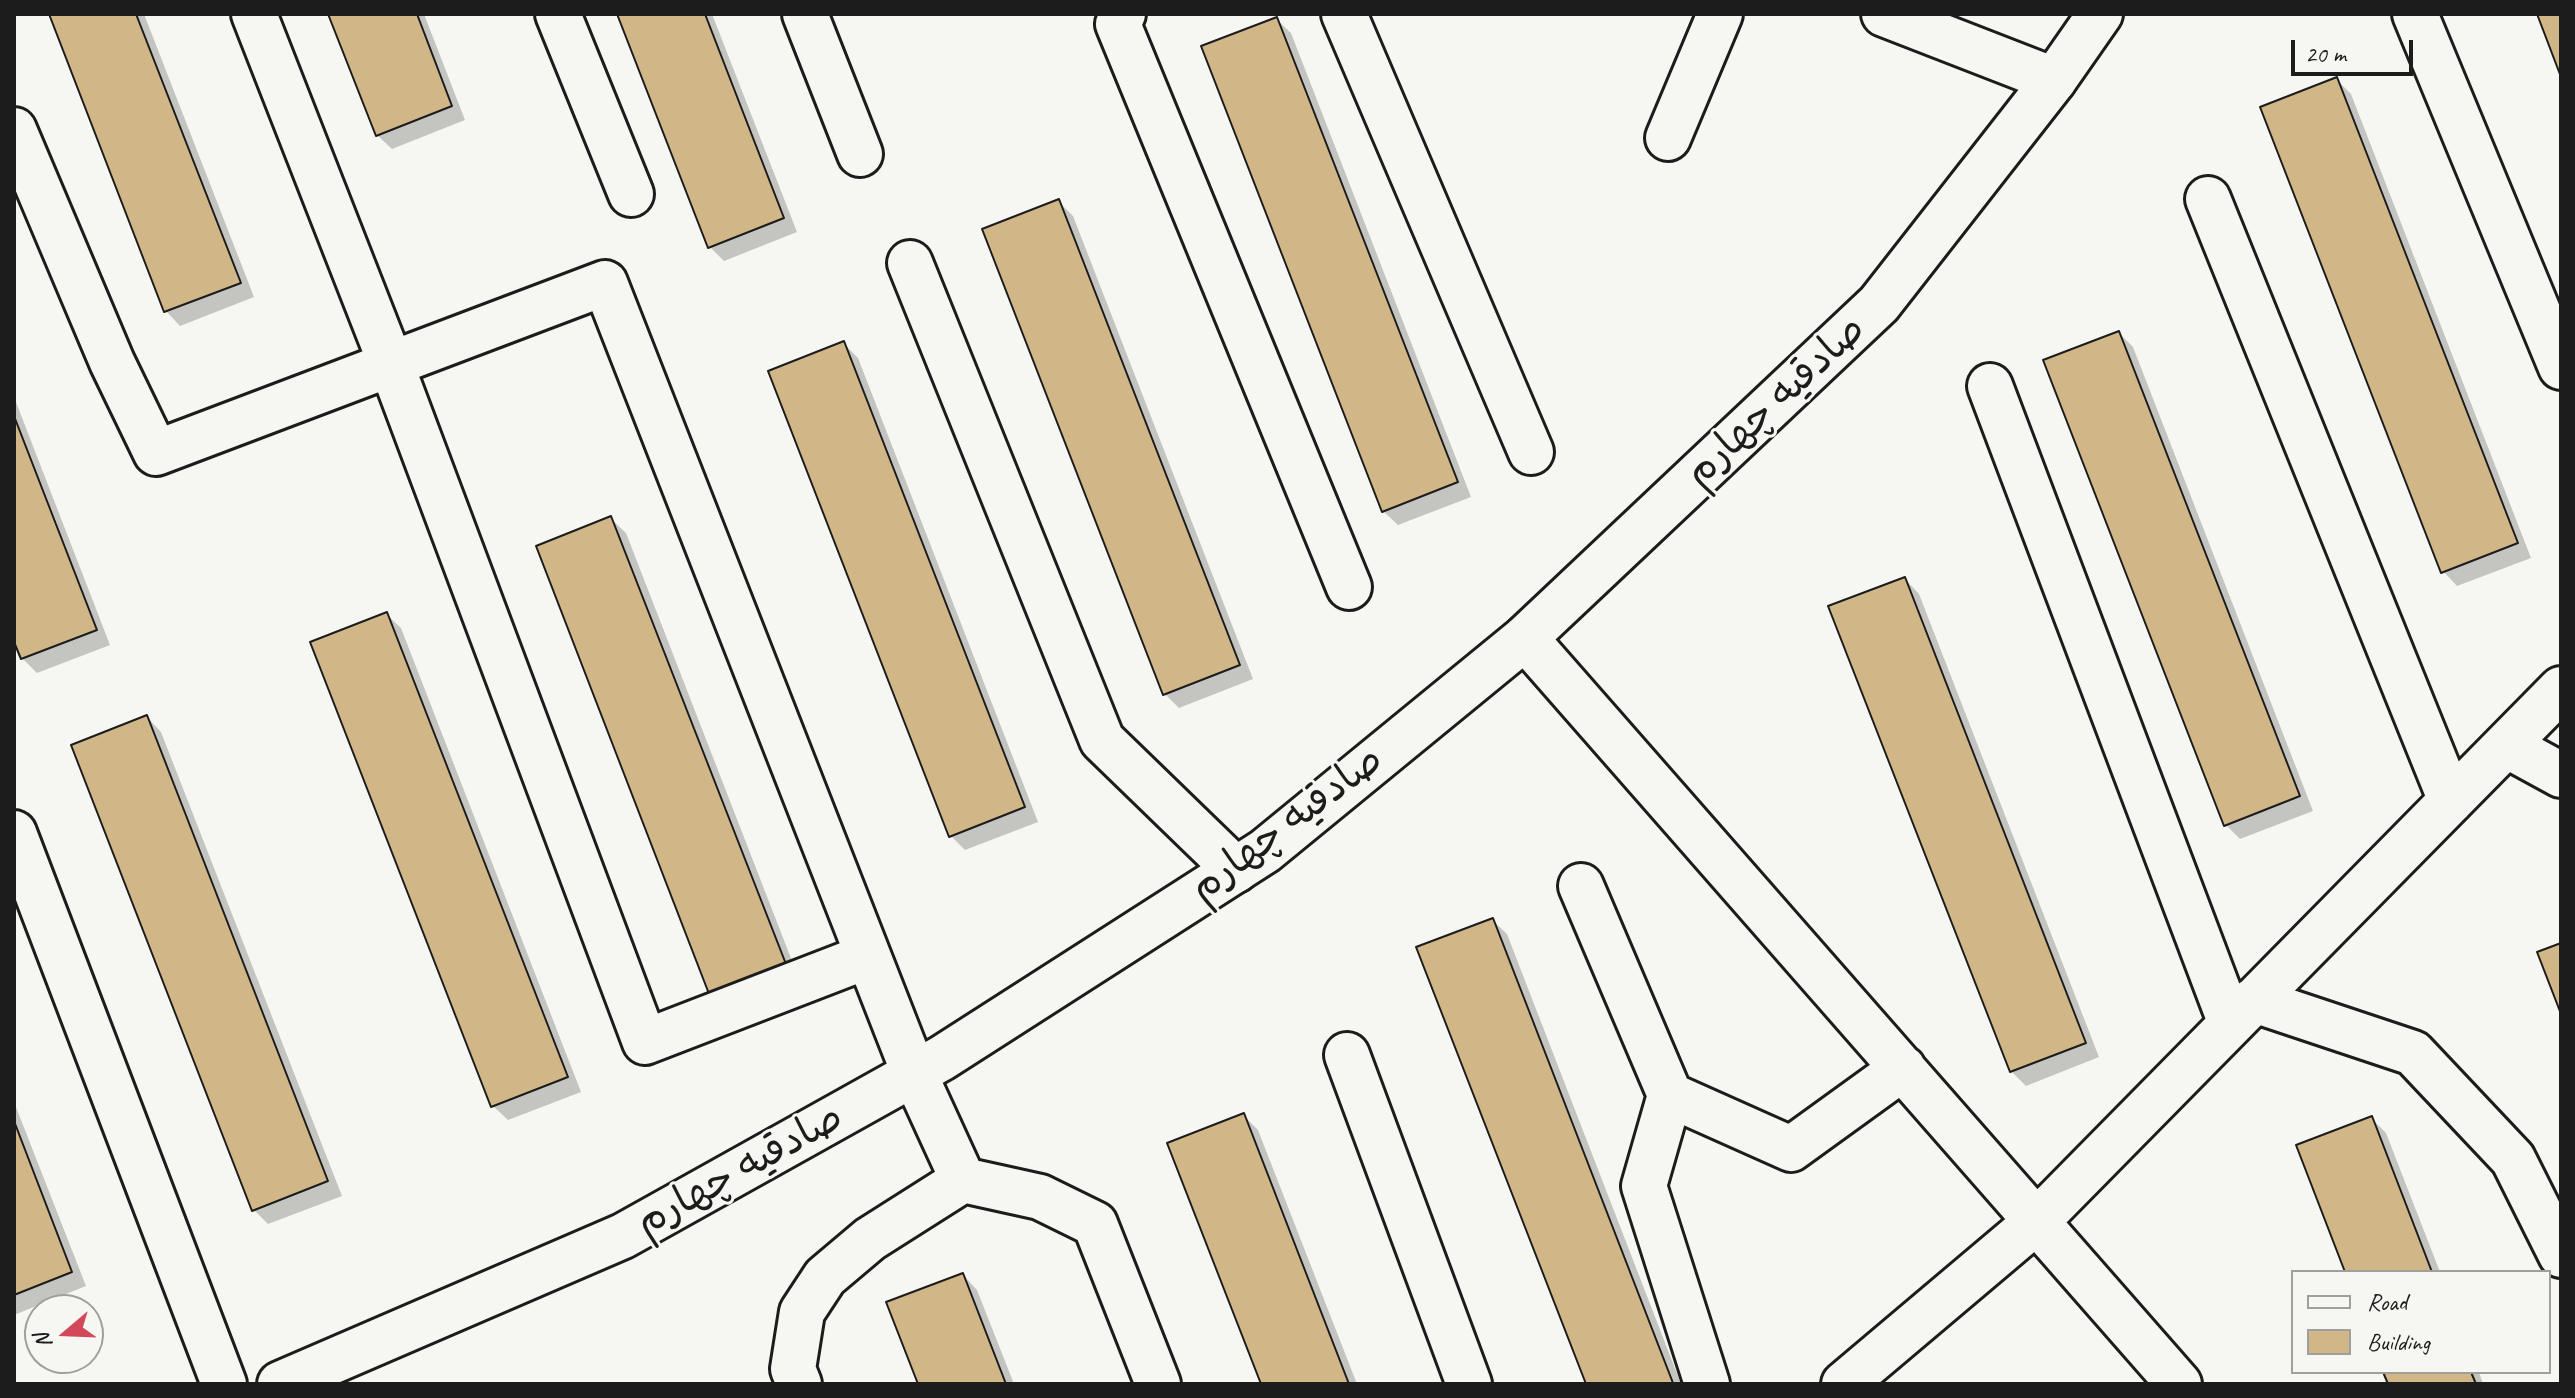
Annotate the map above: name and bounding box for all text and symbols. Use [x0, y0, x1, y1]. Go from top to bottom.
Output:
scale bar [2295, 24, 2417, 74]
text: 20 m [2305, 39, 2346, 69]
street label: صادقیه چهارم [1676, 306, 1876, 498]
street label: صادقیه چهارم [1181, 737, 1393, 913]
street label: صادقیه چهارم [628, 1094, 852, 1248]
legend [2291, 1270, 2551, 1374]
text: Road [2367, 1287, 2407, 1317]
north arrow [24, 1294, 104, 1374]
text: Building [2367, 1327, 2430, 1357]
text: N [28, 1330, 59, 1352]

